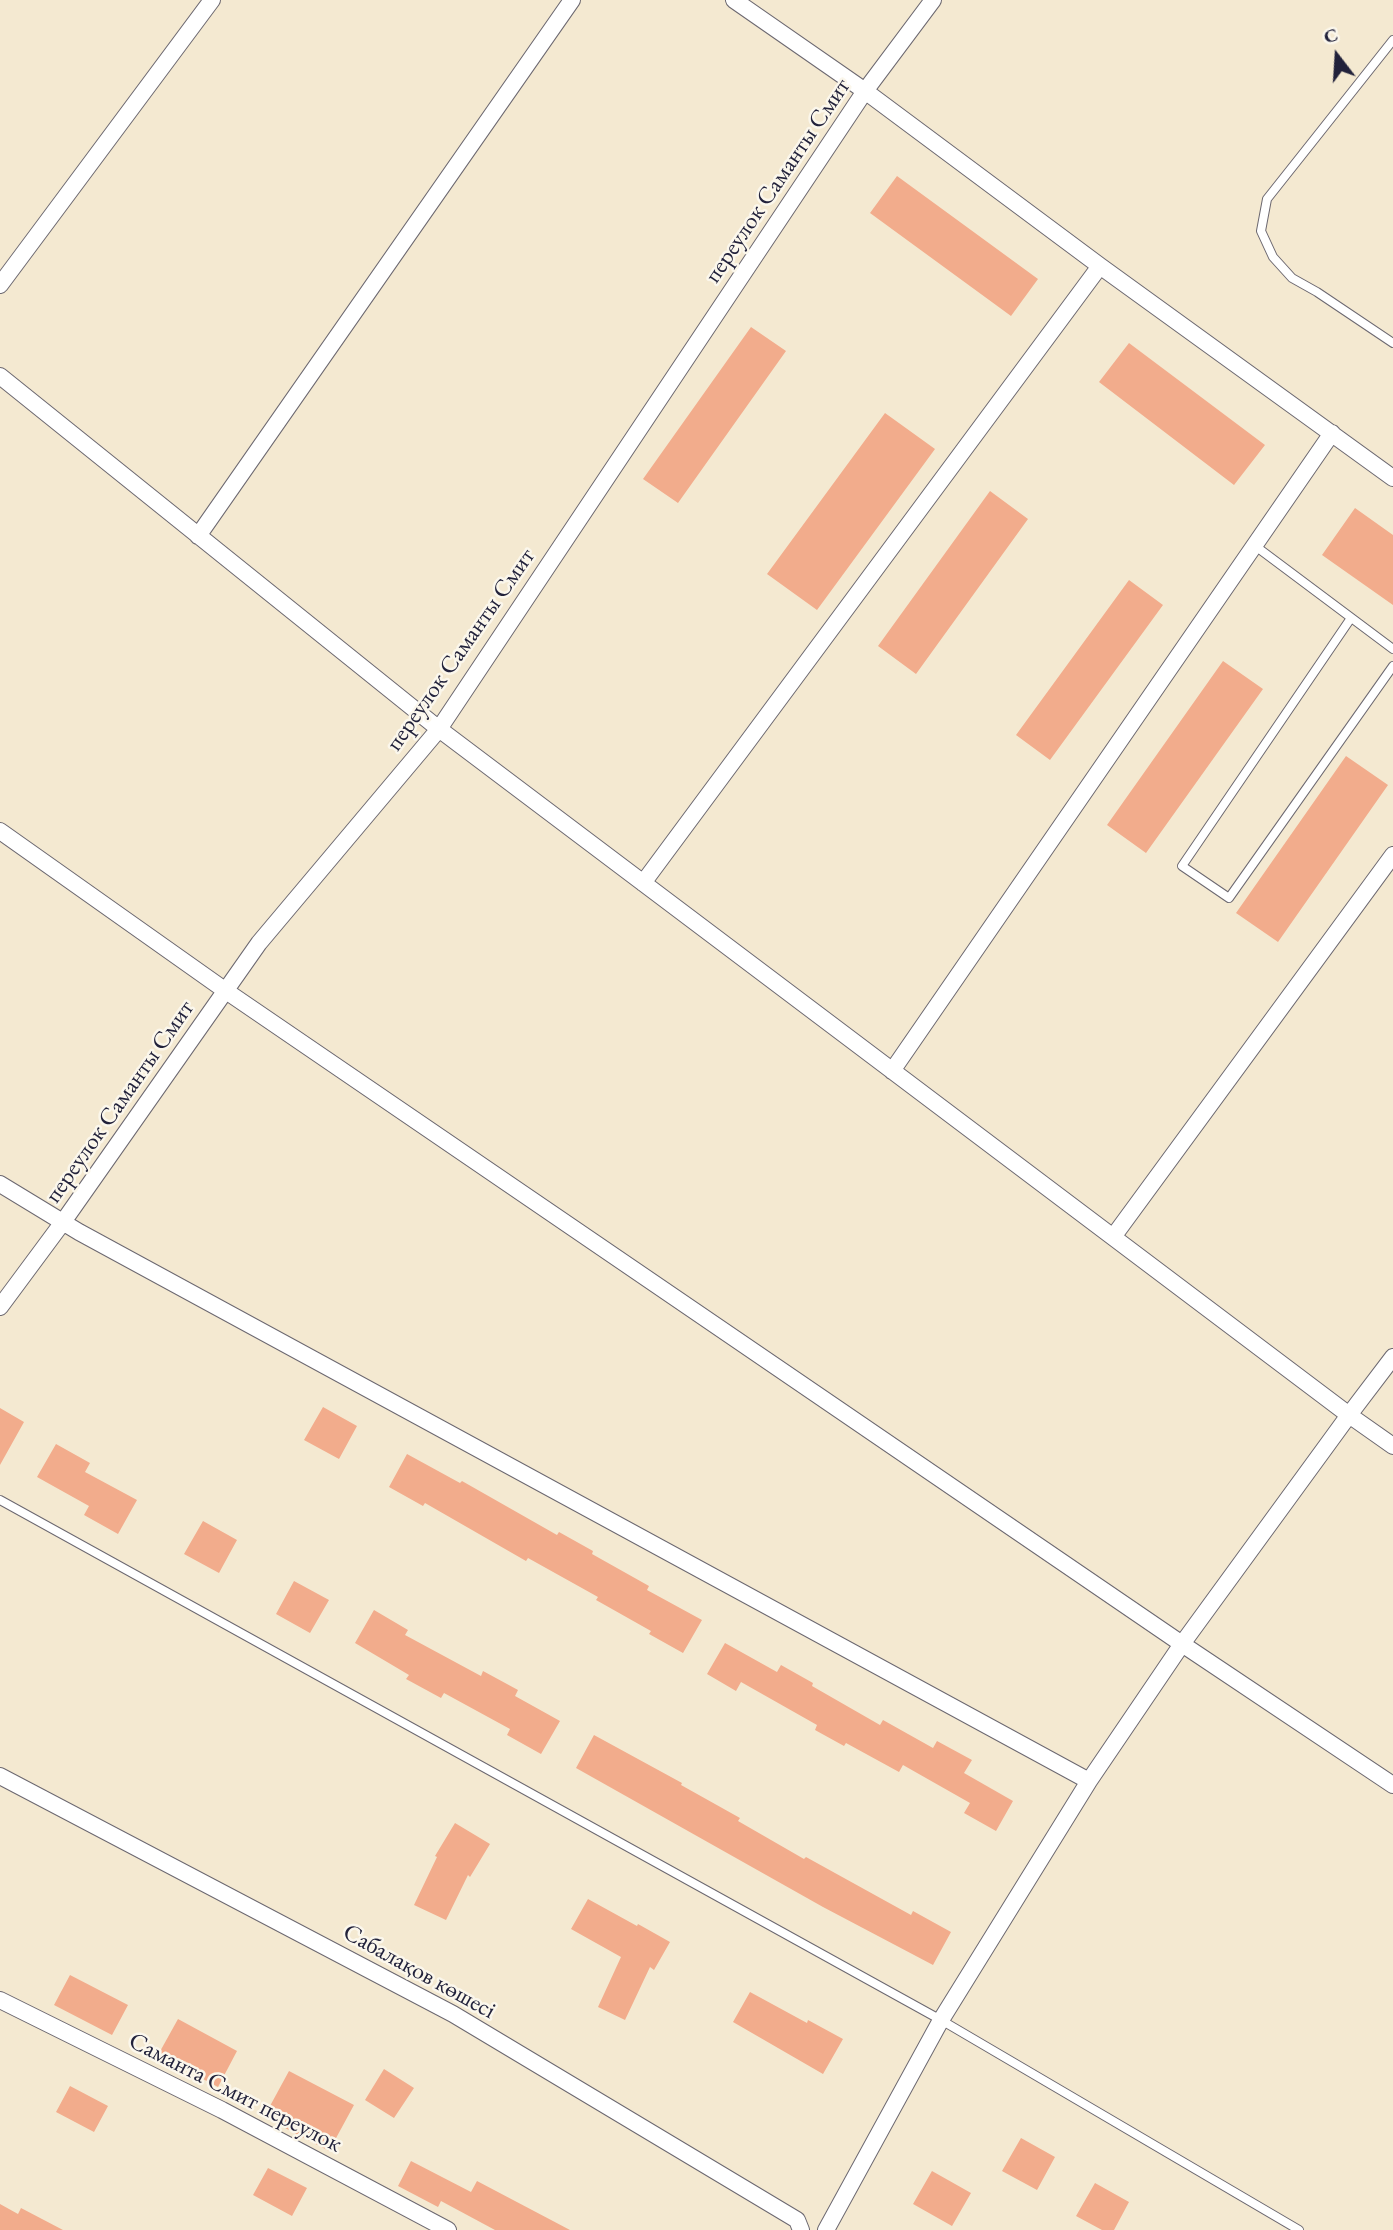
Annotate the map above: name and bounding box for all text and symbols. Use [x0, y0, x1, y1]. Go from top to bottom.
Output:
north arrow [1302, 21, 1372, 91]
text: С [1321, 22, 1341, 49]
street label: переулок Саманты Смит [699, 73, 857, 289]
street label: переулок Саманты Смит [380, 543, 542, 757]
street label: переулок Саманты Смит [39, 995, 201, 1209]
street label: Сабалақов көшесі [338, 1918, 500, 2026]
street label: Саманта Смит переулок [124, 2027, 346, 2159]

